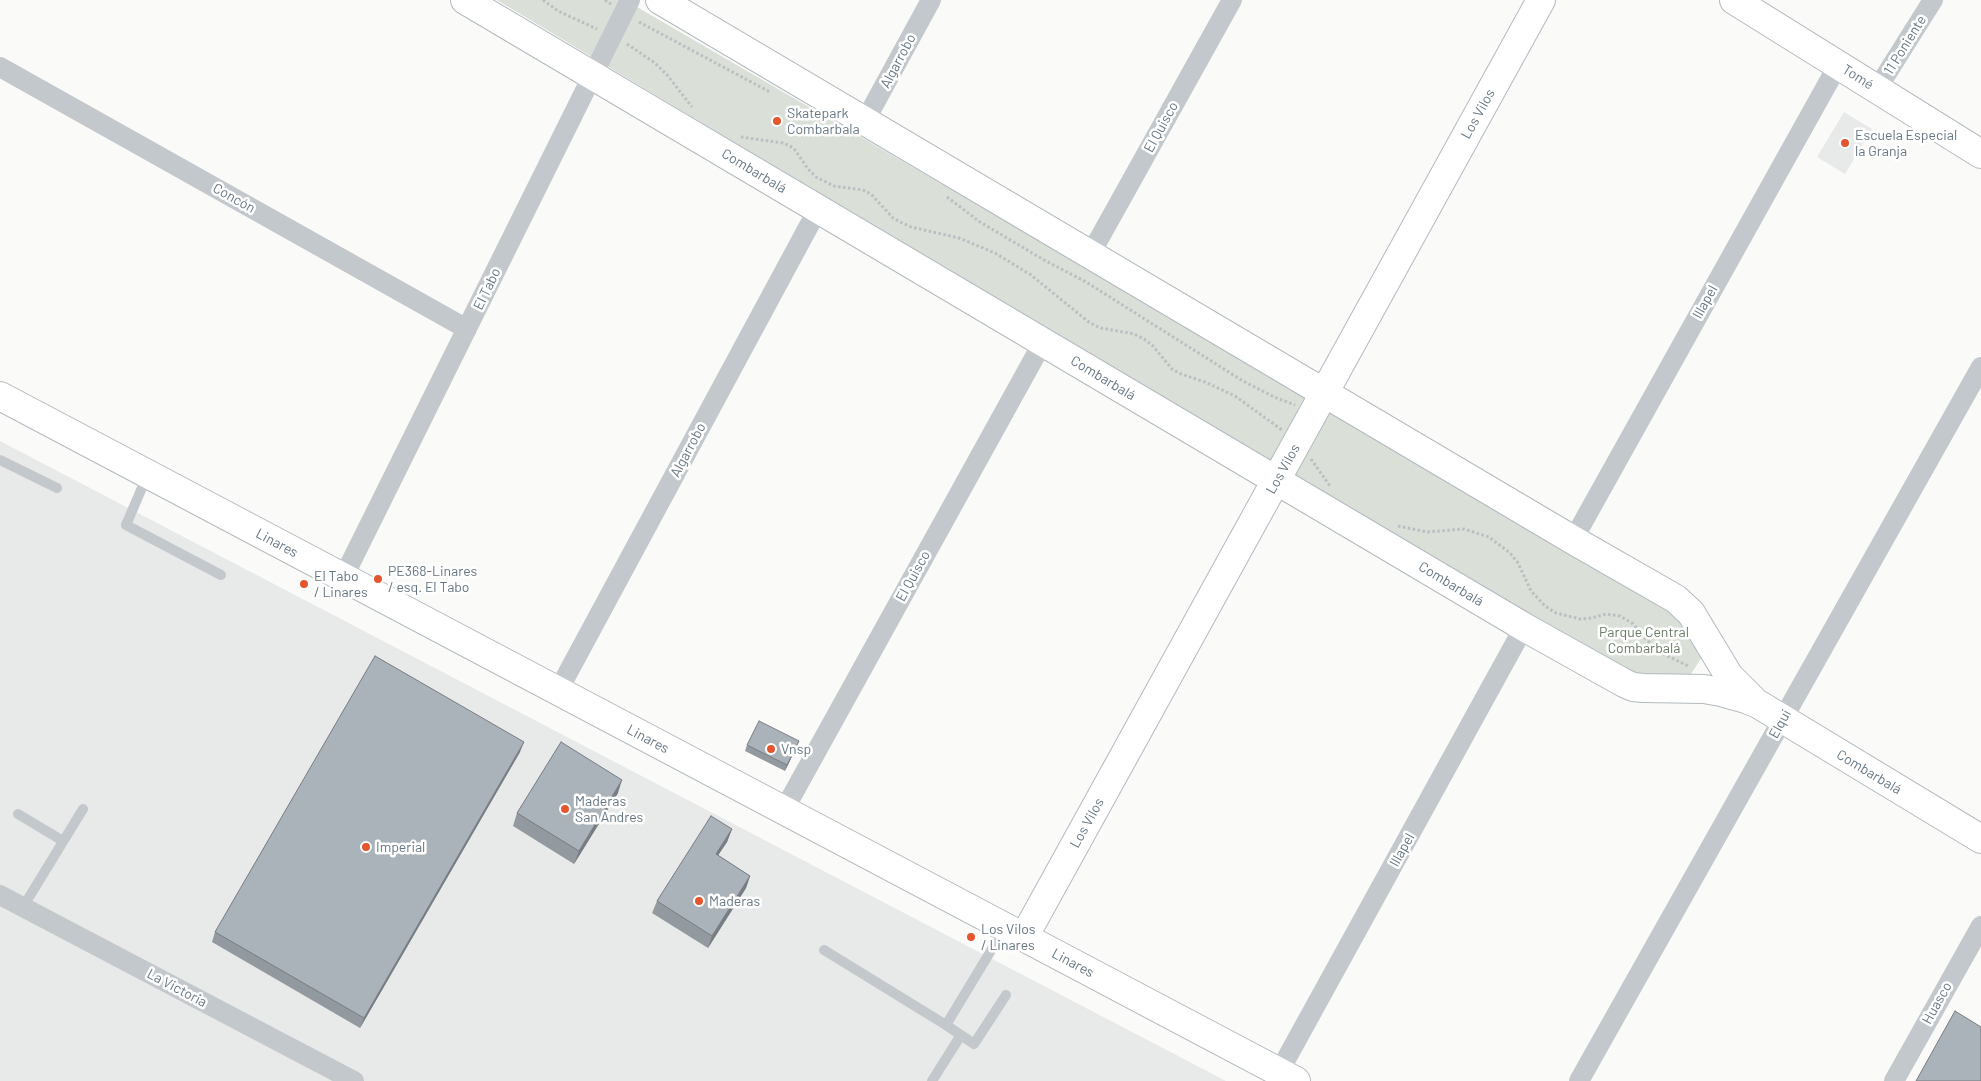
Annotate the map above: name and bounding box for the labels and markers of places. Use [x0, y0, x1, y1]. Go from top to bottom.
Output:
place label: Skatepark Combarbala [787, 105, 860, 138]
marker: Skatepark Combarbala [771, 115, 783, 127]
place label: Escuela Especial la Granja [1855, 127, 1957, 160]
marker: Escuela Especial la Granja [1839, 137, 1851, 149]
place label: PE368-Linares / esq. El Tabo [388, 563, 477, 596]
place label: El Tabo / Linares [314, 568, 368, 600]
marker: PE368-Linares / esq. El Tabo [372, 573, 384, 585]
marker: El Tabo / Linares [298, 578, 310, 590]
place label: Vnsp [781, 741, 811, 757]
marker: Vnsp [765, 743, 777, 755]
place label: Maderas San Andres [575, 793, 643, 826]
marker: Maderas San Andres [559, 803, 571, 815]
place label: Imperial [376, 839, 425, 855]
marker: Imperial [360, 841, 372, 853]
place label: Maderas [709, 893, 760, 909]
marker: Maderas [693, 895, 705, 907]
place label: Los Vilos / Linares [981, 921, 1036, 954]
marker: Los Vilos / Linares [965, 931, 977, 943]

